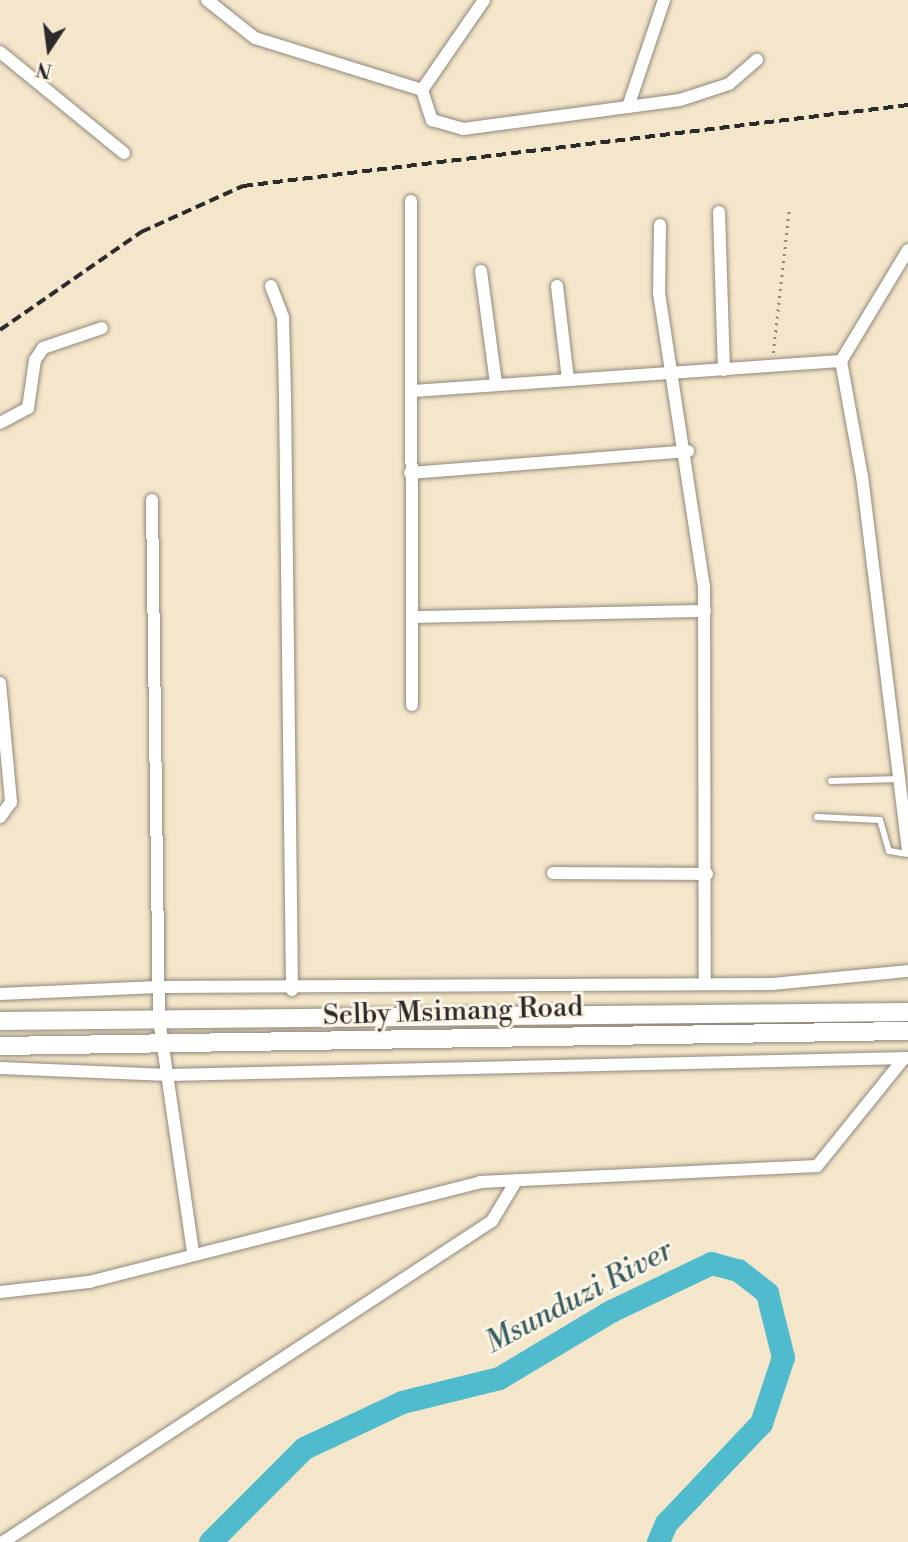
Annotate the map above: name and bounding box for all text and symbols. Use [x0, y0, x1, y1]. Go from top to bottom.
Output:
north arrow [14, 14, 84, 84]
text: N [34, 56, 54, 83]
street label: Selby Msimang Road [322, 991, 584, 1033]
water label: Msunduzi River [479, 1232, 679, 1362]

